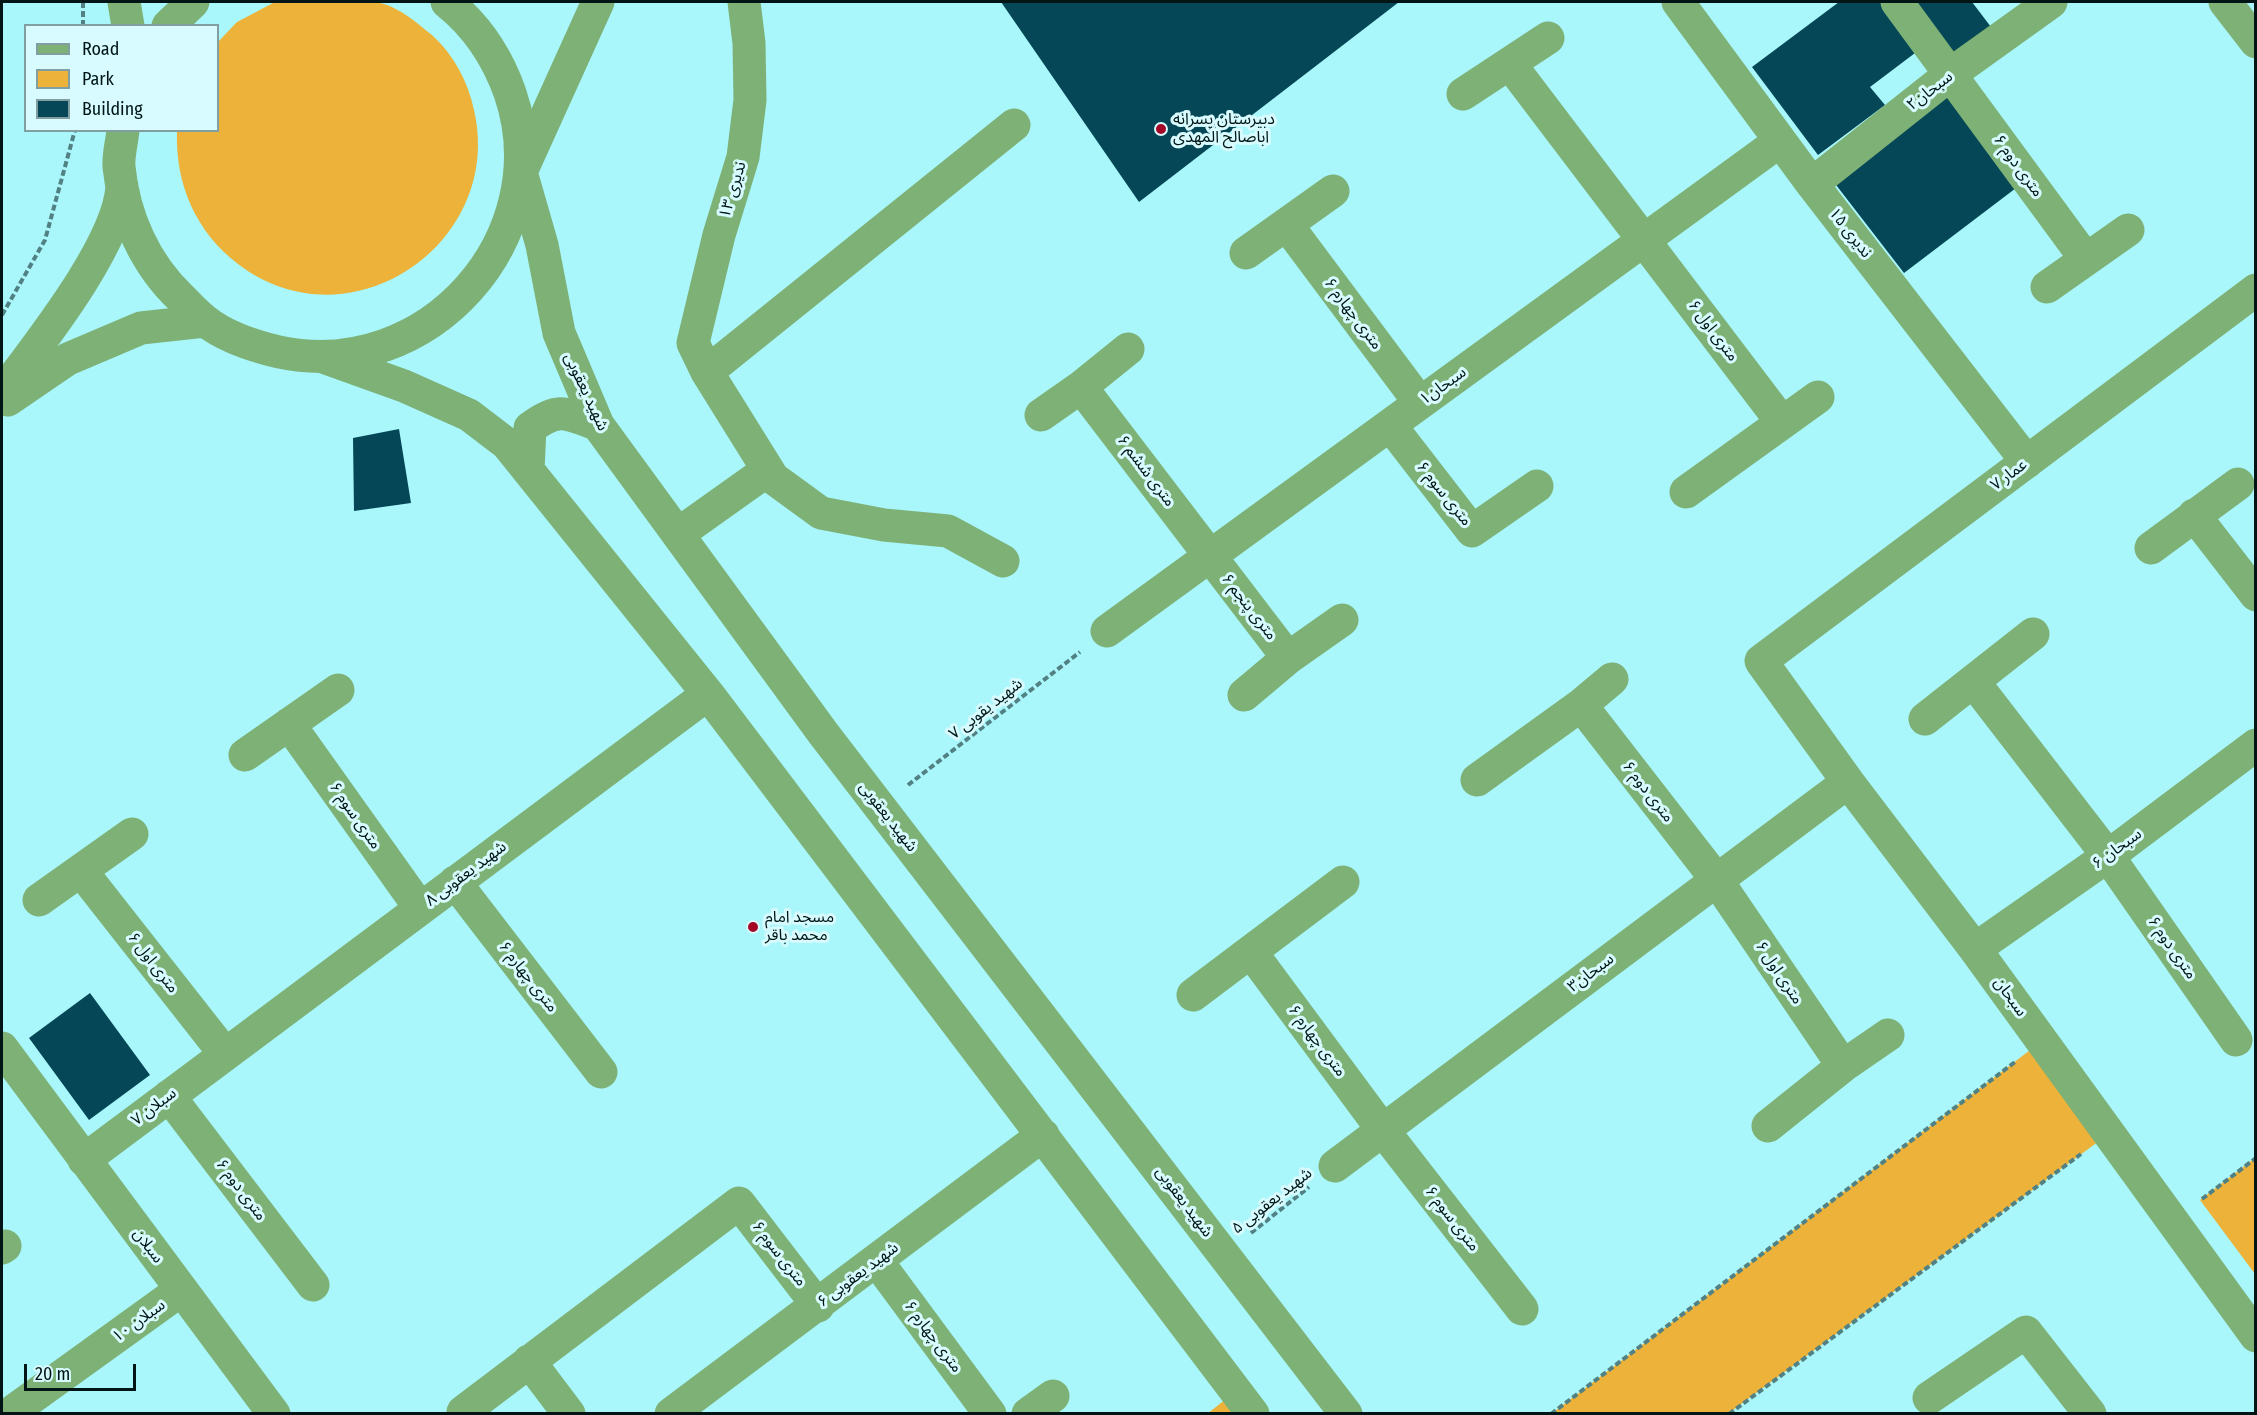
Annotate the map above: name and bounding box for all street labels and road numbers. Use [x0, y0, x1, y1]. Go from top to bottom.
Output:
street label: سبحان۲ [1903, 67, 1957, 115]
street label: ۶ متری دوم [1989, 131, 2047, 201]
street label: ندیری ۱۳ [715, 159, 751, 221]
street label: ندیری ۱۵ [1825, 204, 1875, 262]
street label: ۶ متری چهارم [1320, 274, 1386, 354]
street label: ۶ متری اول [1684, 297, 1742, 365]
street label: شهید یعقوبی [560, 350, 612, 434]
street label: سبحان۱ [1416, 363, 1470, 409]
street label: ۶ متری ششم [1113, 431, 1179, 511]
street label: عمار ۷ [1987, 455, 2031, 495]
street label: ۶ متری سوم [1412, 458, 1476, 530]
street label: ۶ متری پنجم [1217, 570, 1281, 644]
street label: شهید یقوبی ۷ [945, 674, 1027, 744]
street label: ۶ متری دوم [1618, 758, 1678, 826]
street label: شهید یعقوبی [855, 778, 921, 856]
street label: ۶ متری سوم [325, 779, 385, 853]
street label: سبحان ۶ [2088, 825, 2146, 873]
street label: شهید یعقوبی ۸ [422, 837, 510, 911]
street label: ۶ متری دوم [2143, 913, 2201, 983]
street label: ۶ متری اول [123, 929, 183, 997]
street label: ۶ متری چهارم [494, 938, 562, 1016]
street label: ۶ متری اول [1751, 938, 1807, 1008]
street label: سبحان۳ [1564, 949, 1618, 997]
street label: سبحان [1989, 974, 2031, 1020]
street label: ۶ متری چهارم [1284, 1001, 1350, 1081]
street label: سبلان ۷ [128, 1084, 180, 1130]
street label: ۶ متری دوم [212, 1155, 270, 1225]
street label: شهید یعقوبی [1151, 1163, 1217, 1241]
street label: شهید یعقوبی ۵ [1228, 1164, 1316, 1238]
street label: ۶ متری سوم [1421, 1183, 1483, 1255]
street label: ۶ متری سوم [748, 1218, 810, 1290]
street label: سبلان [129, 1225, 167, 1267]
street label: شهید یعقوبی ۶ [814, 1238, 902, 1312]
street label: سبلان ۱۰ [109, 1295, 169, 1347]
street label: ۶ متری چهارم [900, 1297, 966, 1377]

